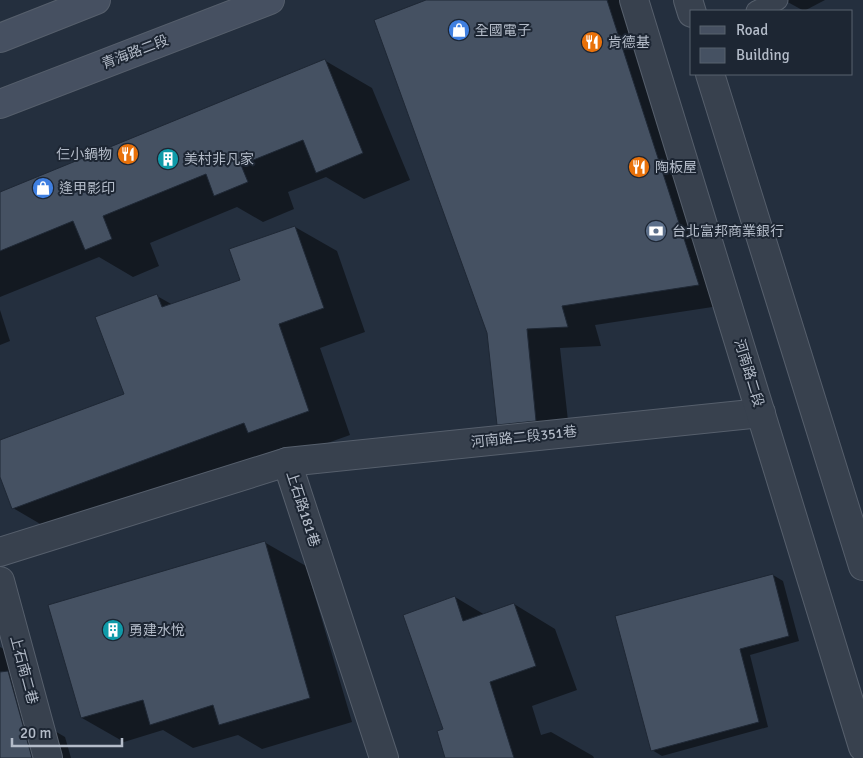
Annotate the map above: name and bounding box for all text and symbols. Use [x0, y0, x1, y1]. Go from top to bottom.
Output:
legend [690, 10, 853, 75]
shop icon: 全國電子 [447, 18, 471, 42]
text: Road [736, 21, 768, 39]
place label: 全國電子 [475, 22, 531, 39]
restaurant icon: 肯德基 [580, 30, 604, 54]
street label: 青海路二段 [99, 32, 171, 72]
place label: 肯德基 [608, 34, 650, 51]
text: Building [736, 46, 790, 64]
restaurant icon: 仨小鍋物 [116, 142, 140, 166]
place label: 仨小鍋物 [56, 146, 112, 163]
building icon: 美村非凡家 [156, 147, 180, 171]
place label: 美村非凡家 [184, 151, 254, 168]
restaurant icon: 陶板屋 [627, 155, 651, 179]
place label: 陶板屋 [655, 159, 697, 176]
shop icon: 逢甲影印 [31, 176, 55, 200]
place label: 逢甲影印 [59, 180, 115, 197]
bank icon: 台北富邦商業銀行 [644, 219, 668, 243]
place label: 台北富邦商業銀行 [672, 223, 784, 240]
street label: 河南路二段 [731, 337, 767, 409]
street label: 河南路二段351巷 [470, 423, 578, 451]
street label: 上石路181巷 [283, 469, 323, 549]
building icon: 勇建水悅 [101, 618, 125, 642]
place label: 勇建水悅 [129, 622, 185, 639]
street label: 上石南二巷 [7, 634, 41, 706]
scale bar [12, 716, 122, 748]
text: 20 m [20, 724, 51, 742]

